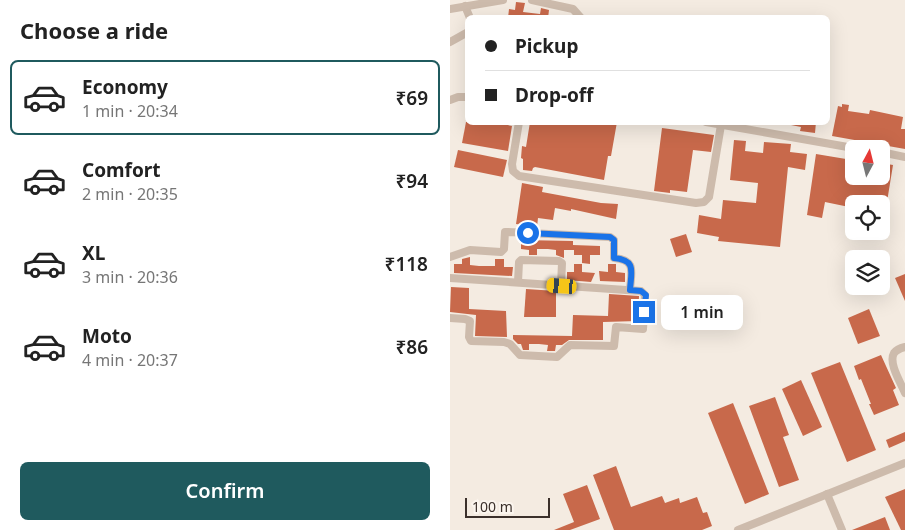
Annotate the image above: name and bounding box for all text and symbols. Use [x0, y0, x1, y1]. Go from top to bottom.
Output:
text: Choose a ride [20, 15, 168, 45]
text: Pickup [515, 33, 578, 59]
text: Economy [82, 74, 168, 100]
icon: car [22, 75, 67, 120]
text: Drop-off [515, 82, 594, 108]
text: ₹69 [395, 85, 428, 111]
text: 1 min · 20:34 [82, 100, 178, 122]
north arrow [845, 140, 890, 185]
map controls [845, 140, 890, 295]
text: Comfort [82, 157, 161, 183]
icon: car [22, 158, 67, 203]
text: ₹94 [395, 168, 428, 194]
text: 2 min · 20:35 [82, 183, 178, 205]
button: locate [845, 195, 890, 240]
route start [517, 222, 539, 244]
text: XL [82, 240, 105, 266]
icon: car [22, 241, 67, 286]
button: layers [845, 250, 890, 295]
text: ₹118 [385, 251, 428, 277]
text: 3 min · 20:36 [82, 266, 178, 288]
car [546, 277, 577, 295]
callout: 1 min [662, 294, 744, 330]
route end [633, 301, 655, 323]
text: 1 min [680, 301, 724, 323]
text: Moto [82, 323, 132, 349]
icon: car [22, 324, 67, 369]
text: ₹86 [395, 334, 428, 360]
text: 4 min · 20:37 [82, 349, 178, 371]
button: Confirm [20, 462, 430, 520]
scale bar [465, 495, 550, 518]
text: 100 m [472, 497, 513, 516]

